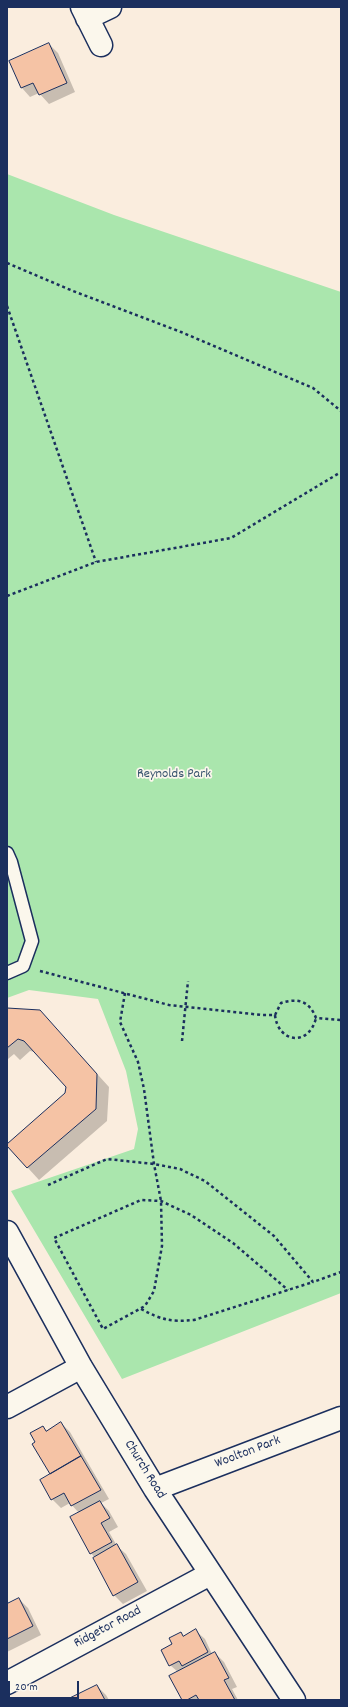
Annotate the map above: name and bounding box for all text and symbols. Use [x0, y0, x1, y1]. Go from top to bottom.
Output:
park label: Reynolds Park [137, 767, 211, 783]
street label: Woolton Park [213, 1433, 283, 1473]
street label: Church Road [119, 1438, 169, 1502]
street label: Ridgetor Road [71, 1603, 145, 1653]
scale bar [10, 1673, 81, 1699]
text: 20 m [15, 1679, 38, 1696]

